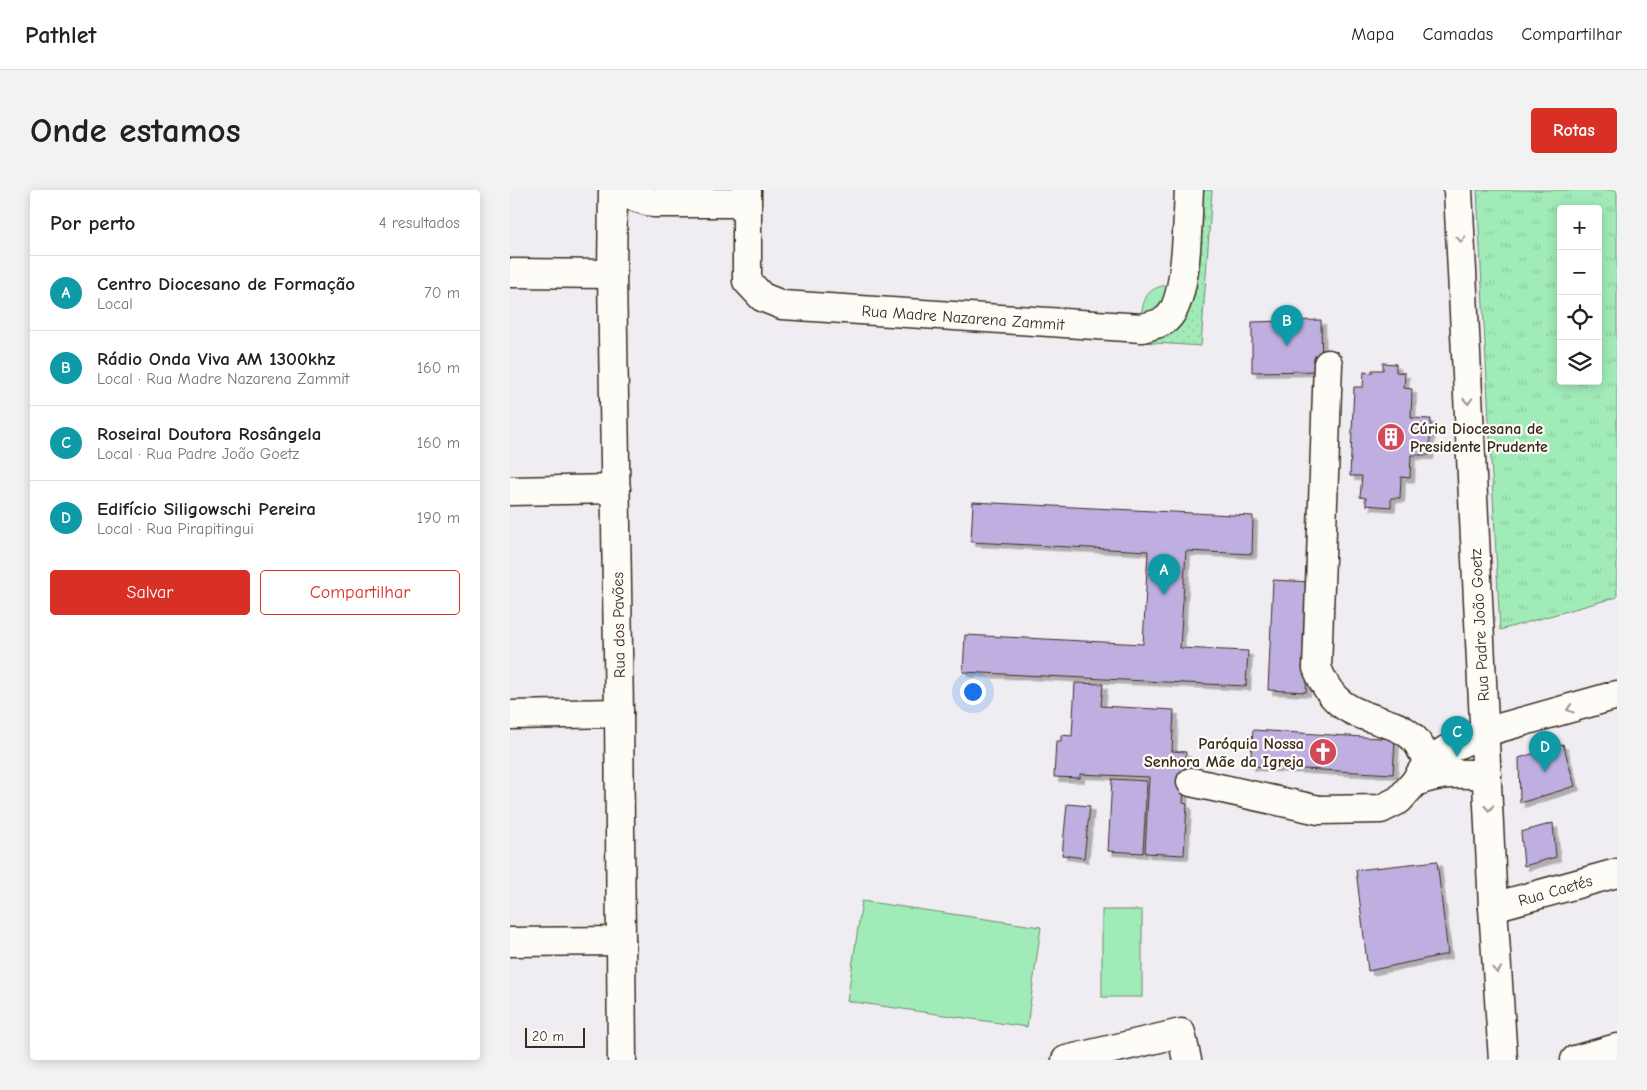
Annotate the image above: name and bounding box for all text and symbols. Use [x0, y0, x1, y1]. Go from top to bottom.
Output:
text: Pathlet [25, 21, 96, 49]
text: Mapa [1351, 24, 1394, 45]
text: Camadas [1422, 24, 1493, 45]
text: Compartilhar [1521, 24, 1622, 45]
button: Rotas [1531, 108, 1617, 153]
text: Onde estamos [30, 110, 241, 151]
map controls [1557, 205, 1602, 385]
button: + [1557, 205, 1602, 250]
text: Por perto [50, 211, 135, 235]
text: 4 resultados [379, 214, 460, 232]
one-way arrow [1455, 235, 1466, 243]
button: − [1557, 250, 1602, 295]
text: Centro Diocesano de Formação [97, 273, 355, 295]
text: A [62, 284, 70, 302]
text: 70 m [424, 284, 460, 302]
text: Local [97, 295, 133, 313]
button: locate [1557, 295, 1602, 340]
street label: Rua Madre Nazarena Zammit [861, 302, 1065, 334]
pin: B [1271, 305, 1303, 346]
button: layers [1557, 340, 1602, 385]
text: Rádio Onda Viva AM 1300khz [97, 348, 335, 370]
text: B [61, 359, 71, 377]
text: 160 m [417, 359, 460, 377]
text: Local · Rua Madre Nazarena Zammit [97, 370, 349, 388]
one-way arrow [1463, 397, 1474, 405]
place label: Cúria Diocesana de Presidente Prudente [1410, 420, 1548, 456]
building icon: Cúria Diocesana de Presidente Prudente [1376, 422, 1406, 452]
text: Roseiral Doutora Rosângela [97, 423, 321, 445]
text: C [61, 434, 71, 452]
text: 160 m [417, 434, 460, 452]
text: Local · Rua Padre João Goetz [97, 445, 299, 463]
text: Edifício Siligowschi Pereira [97, 498, 316, 520]
text: D [61, 509, 71, 527]
text: 190 m [417, 509, 460, 527]
text: Local · Rua Pirapitingui [97, 520, 254, 538]
street label: Rua Padre João Goetz [1467, 548, 1493, 702]
pin: A [1148, 554, 1180, 595]
button: Salvar [50, 570, 250, 615]
button: Compartilhar [260, 570, 460, 615]
street label: Rua dos Pavões [609, 571, 629, 678]
your location [960, 679, 986, 705]
one-way arrow [1566, 703, 1575, 713]
pin: C [1441, 716, 1473, 757]
pin: D [1529, 731, 1561, 772]
place label: Paróquia Nossa Senhora Mãe da Igreja [1144, 735, 1304, 771]
church icon: Paróquia Nossa Senhora Mãe da Igreja [1308, 737, 1338, 767]
one-way arrow [1483, 804, 1494, 812]
street label: Rua Caetés [1516, 872, 1595, 910]
one-way arrow [1492, 967, 1503, 975]
scale bar [525, 1025, 585, 1048]
text: 20 m [532, 1028, 564, 1045]

